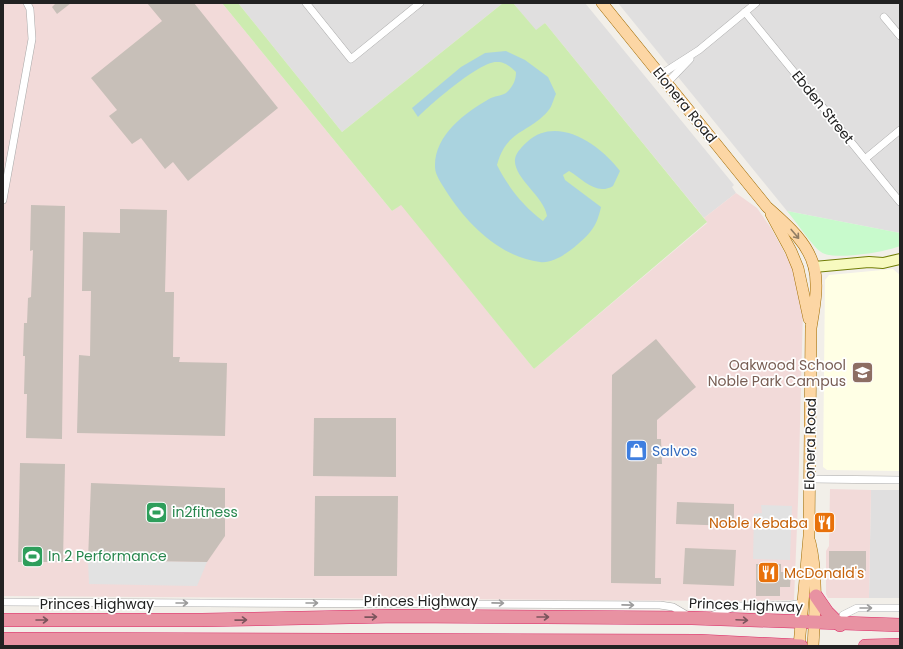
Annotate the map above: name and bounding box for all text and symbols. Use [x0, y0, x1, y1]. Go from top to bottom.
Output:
street label: Elonera Road [648, 63, 722, 147]
street label: Ebden Street [787, 66, 859, 148]
one-way arrow [790, 229, 799, 239]
place label: Oakwood School Noble Park Campus [708, 355, 846, 391]
school or university icon: Oakwood School Noble Park Campus [849, 360, 875, 386]
street label: Elonera Road [799, 398, 821, 490]
shop icon: Salvos [623, 438, 649, 464]
place label: Salvos [652, 441, 697, 461]
sports icon: in2fitness [144, 499, 170, 525]
place label: in2fitness [172, 502, 238, 522]
restaurant icon: Noble Kebaba [811, 510, 837, 536]
place label: Noble Kebaba [709, 513, 808, 533]
sports icon: In 2 Performance [19, 543, 45, 569]
place label: In 2 Performance [48, 546, 167, 566]
restaurant icon: McDonald's [755, 560, 781, 586]
place label: McDonald's [784, 563, 864, 583]
street label: Princes Highway [364, 591, 478, 611]
street label: Princes Highway [689, 593, 804, 617]
street label: Princes Highway [40, 594, 154, 614]
one-way arrow [175, 599, 188, 607]
one-way arrow [305, 599, 318, 607]
one-way arrow [491, 599, 504, 607]
one-way arrow [621, 601, 634, 609]
one-way arrow [859, 604, 872, 612]
one-way arrow [364, 613, 377, 621]
one-way arrow [536, 613, 549, 621]
one-way arrow [35, 616, 48, 624]
one-way arrow [234, 616, 247, 623]
one-way arrow [735, 617, 748, 624]

